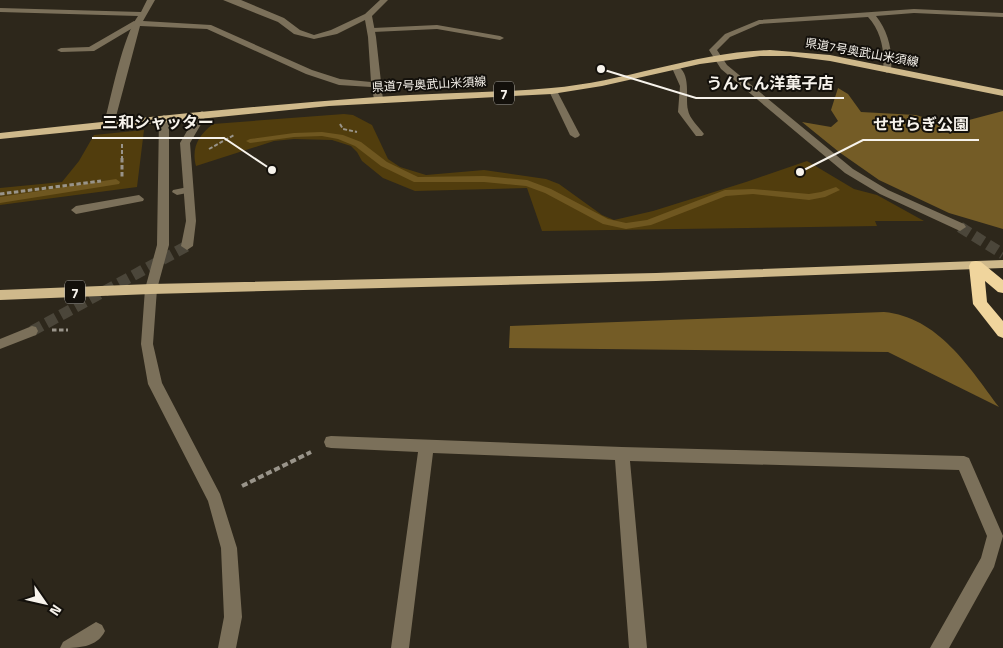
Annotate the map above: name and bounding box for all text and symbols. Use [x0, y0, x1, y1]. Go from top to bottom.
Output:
street label: 県道7号奥武山米須線 [804, 33, 920, 71]
callout: うんてん洋菓子店 [696, 67, 844, 98]
text: うんてん洋菓子店 [706, 71, 834, 95]
street label: 県道7号奥武山米須線 [371, 72, 487, 96]
road number: 7 [494, 82, 514, 105]
callout: 三和シャッター [92, 107, 224, 138]
callout: せせらぎ公園 [863, 109, 979, 140]
text: 三和シャッター [102, 110, 214, 134]
text: せせらぎ公園 [873, 112, 969, 136]
road number: 7 [65, 280, 85, 304]
north arrow [20, 578, 70, 628]
text: N [45, 601, 68, 620]

